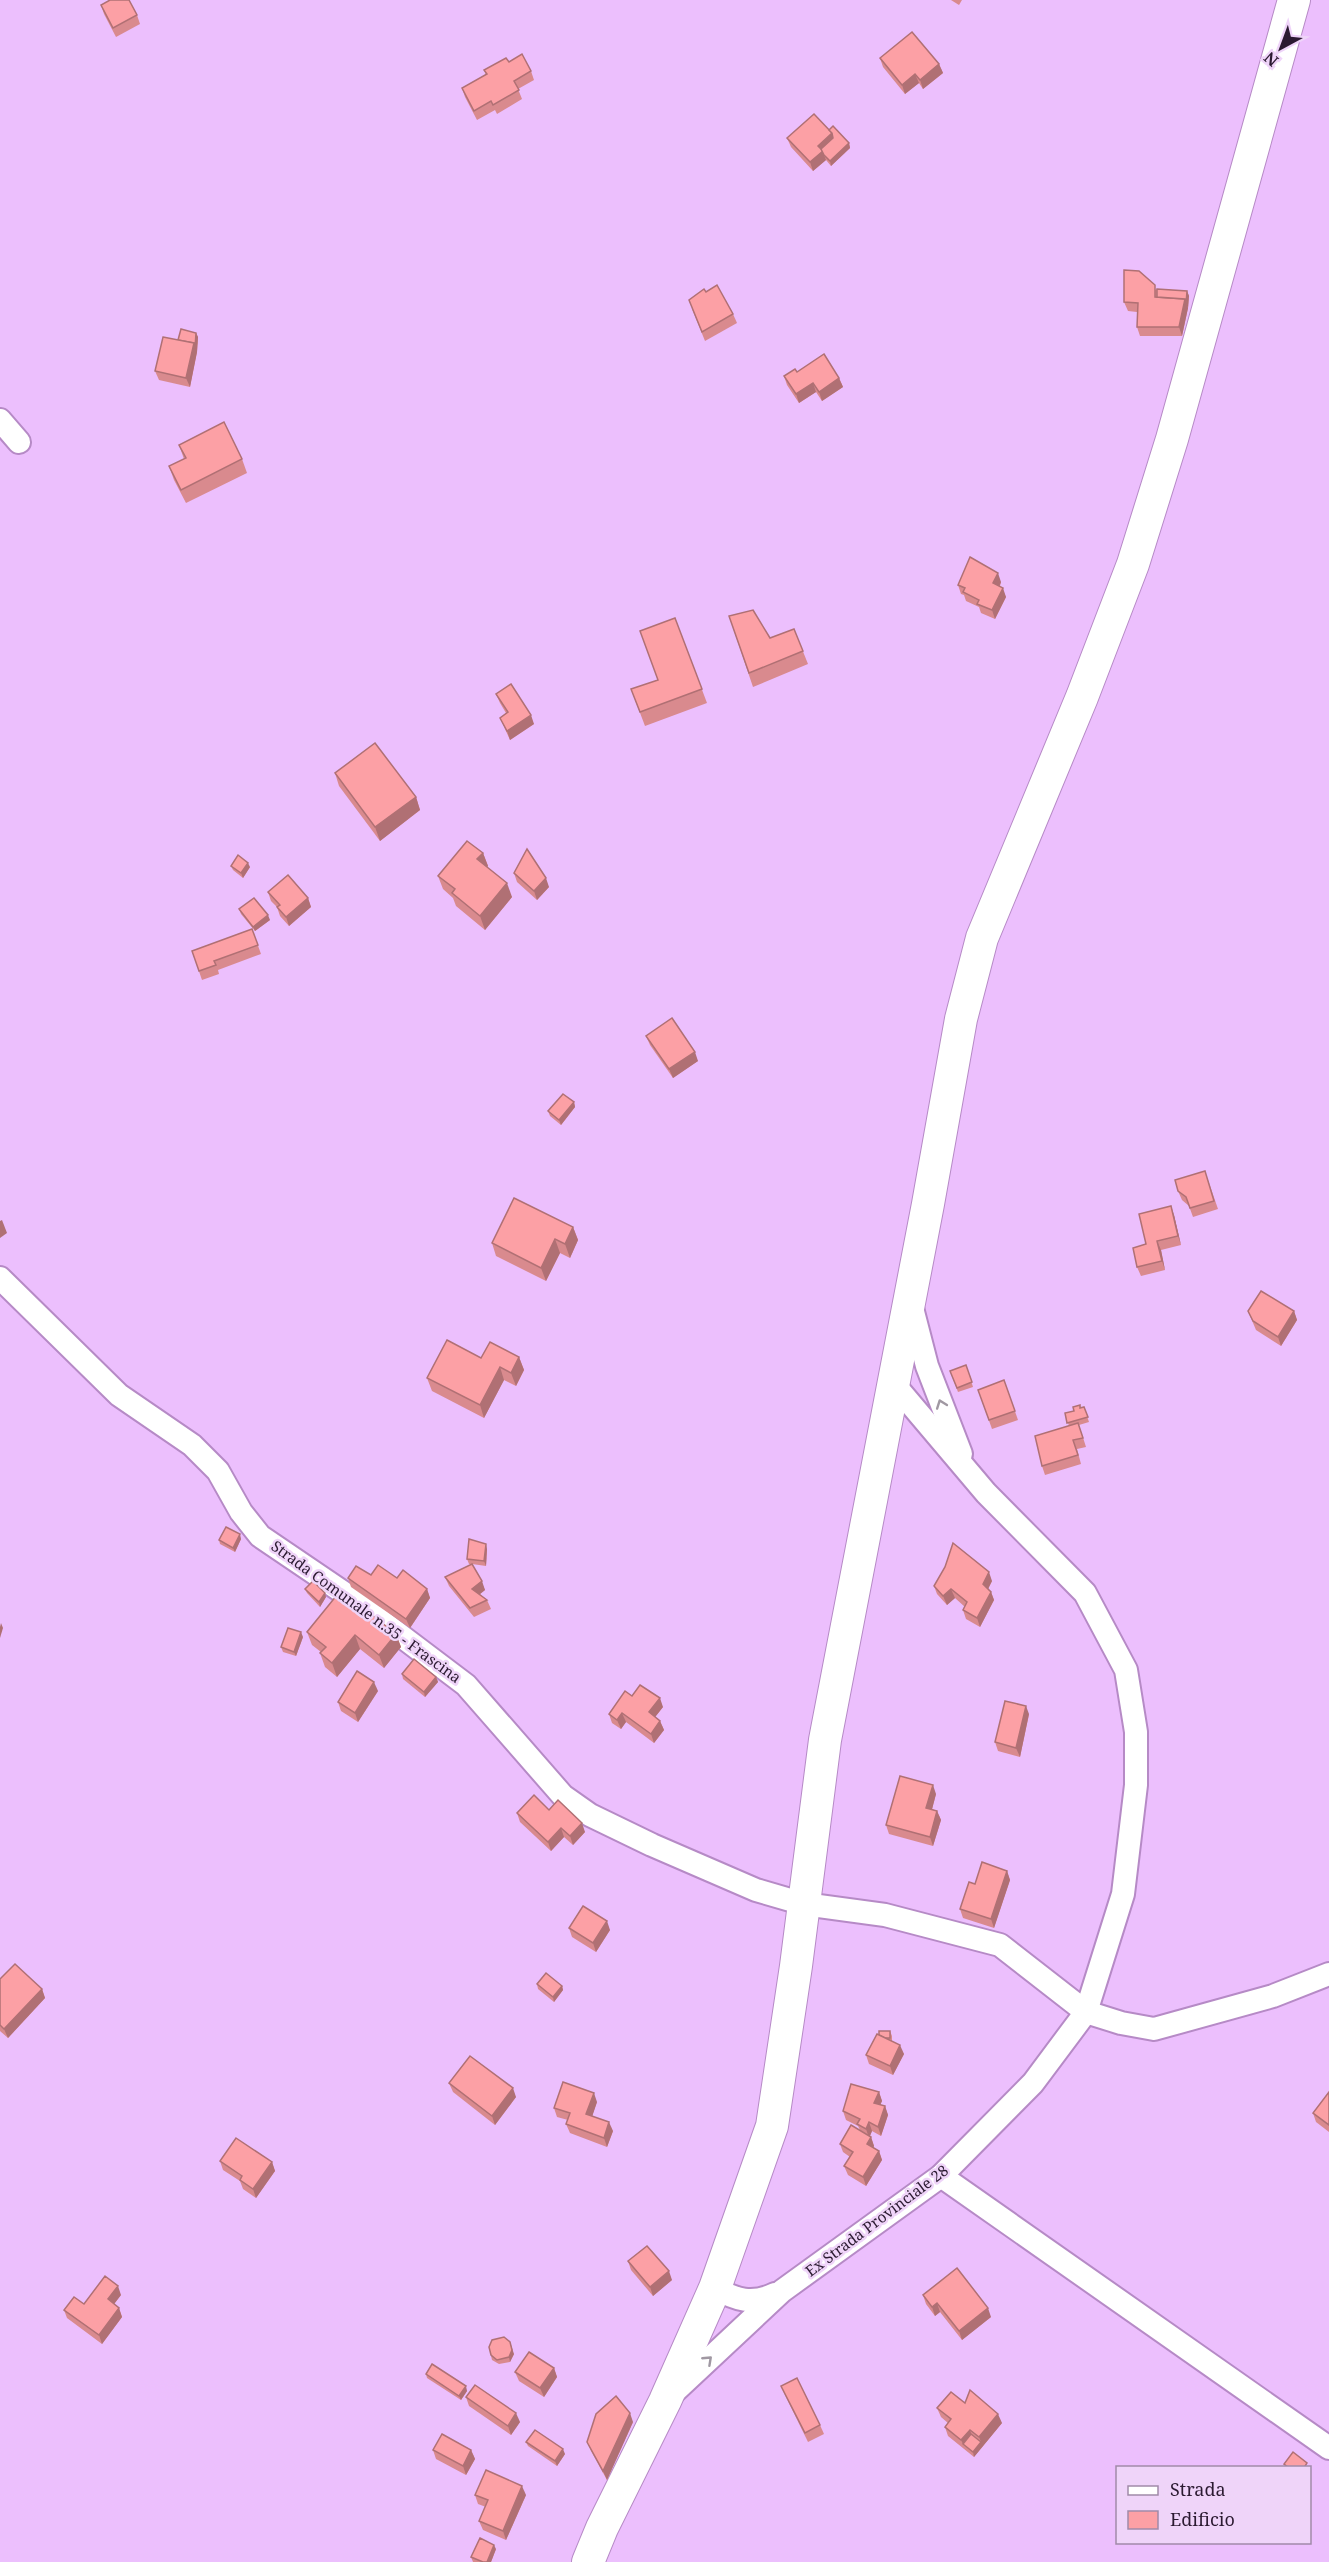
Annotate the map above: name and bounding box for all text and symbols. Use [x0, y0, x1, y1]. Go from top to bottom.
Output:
north arrow [1251, 18, 1311, 78]
text: N [1259, 47, 1283, 72]
one-way arrow [935, 1399, 948, 1410]
street label: Strada Comunale n.35 - Frascina [268, 1535, 466, 1687]
street label: Ex Strada Provinciale 28 [801, 2160, 952, 2281]
one-way arrow [700, 2357, 711, 2368]
legend [1116, 2466, 1311, 2544]
text: Strada [1170, 2477, 1226, 2501]
text: Edificio [1170, 2507, 1235, 2531]

